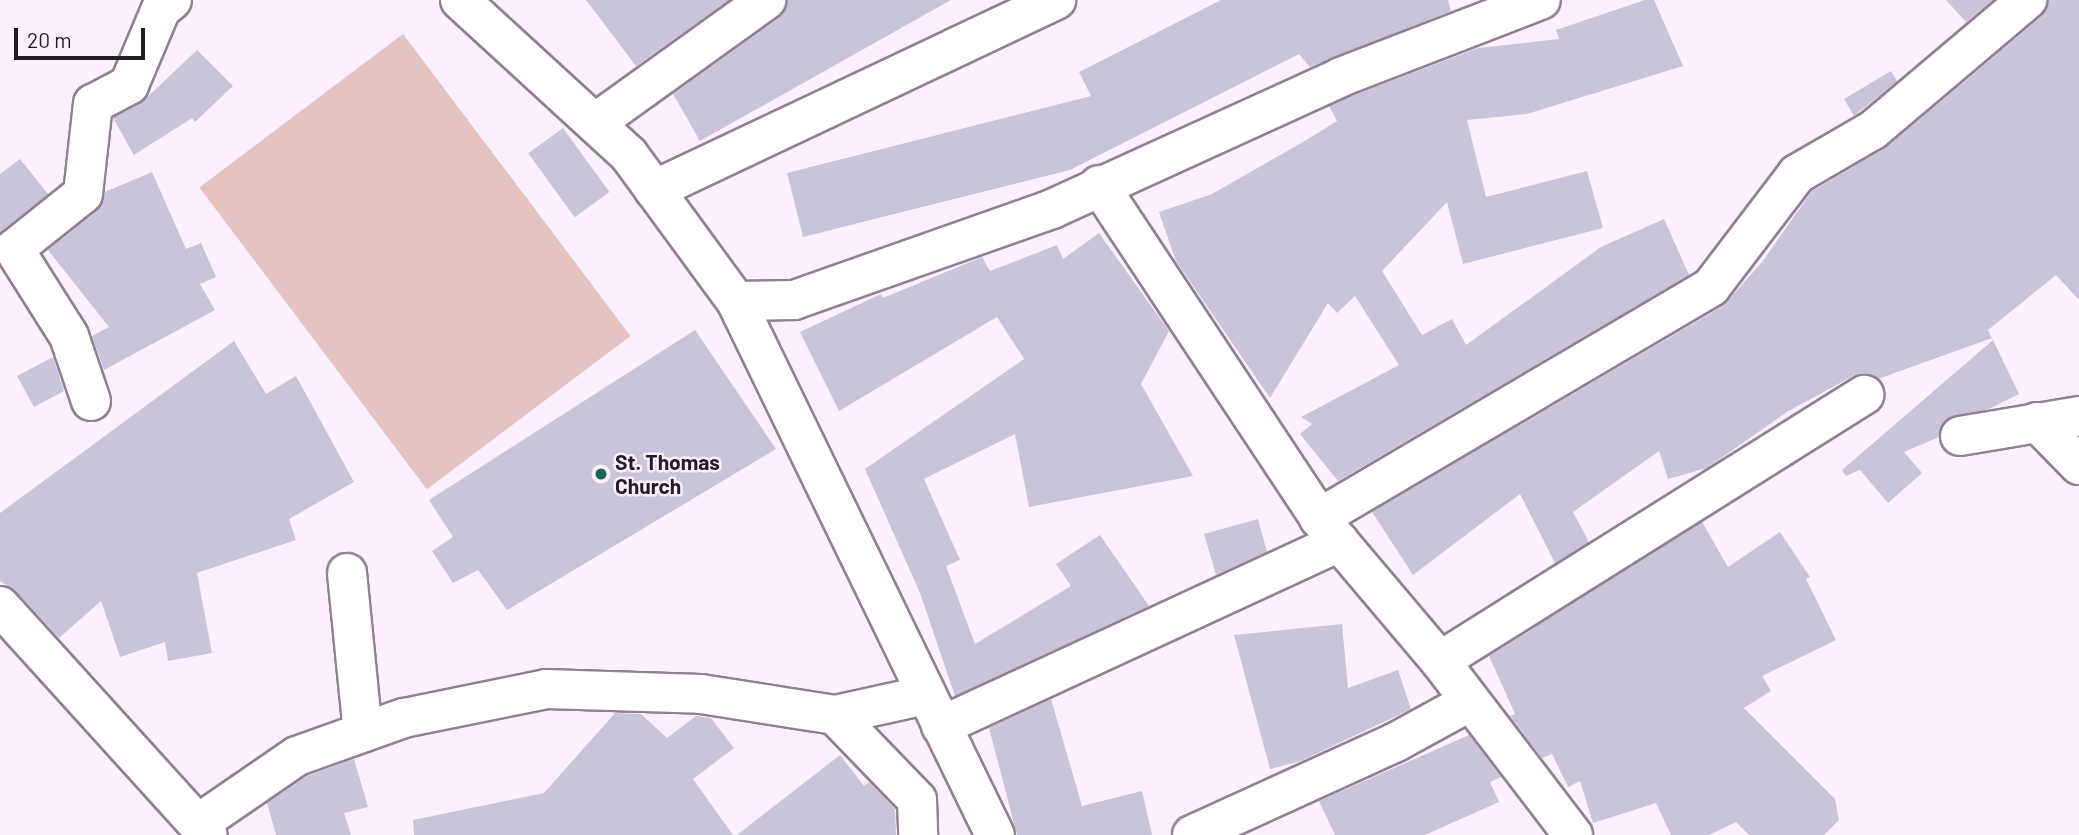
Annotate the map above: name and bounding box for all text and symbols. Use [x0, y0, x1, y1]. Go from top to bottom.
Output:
scale bar [18, 14, 149, 58]
text: 20 m [27, 27, 72, 52]
place label: St. Thomas Church [615, 449, 720, 499]
marker: St. Thomas Church [593, 466, 609, 482]

